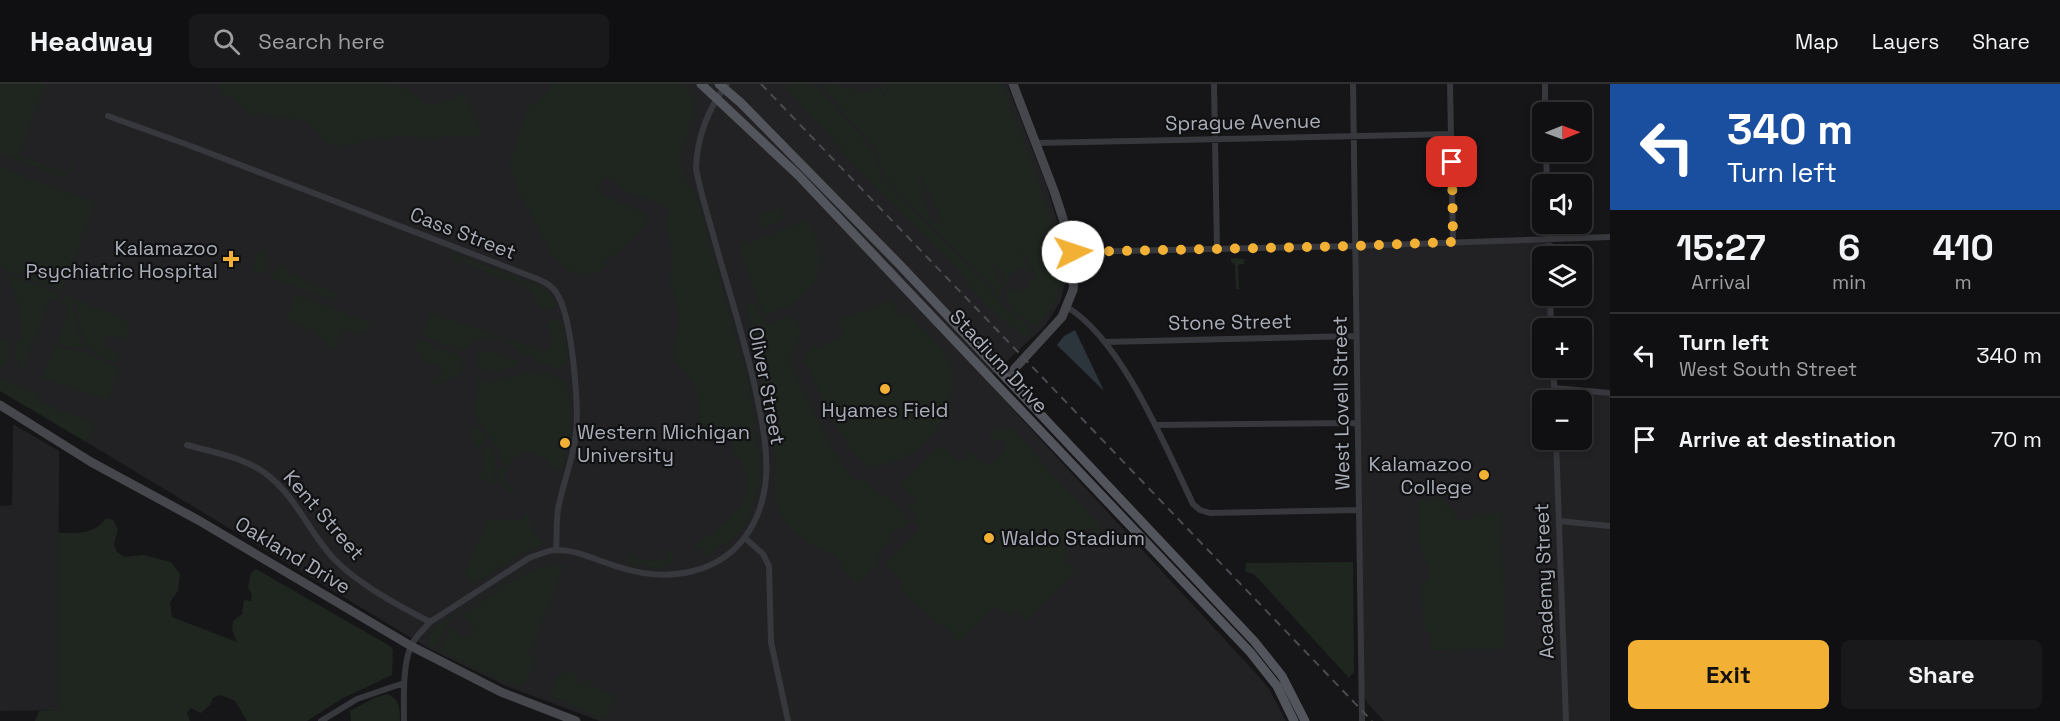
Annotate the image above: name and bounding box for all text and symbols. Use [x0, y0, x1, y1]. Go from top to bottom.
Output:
search box [189, 14, 609, 68]
text: Headway [30, 23, 153, 59]
icon: search [210, 25, 243, 58]
text: Search here [258, 27, 385, 55]
text: Map [1795, 28, 1839, 55]
text: Layers [1872, 28, 1939, 55]
text: Share [1972, 28, 2030, 55]
north arrow [1532, 102, 1592, 162]
map controls [1532, 102, 1592, 450]
text: 340 m [1727, 103, 1853, 156]
street label: Sprague Avenue [1165, 108, 1321, 136]
icon: left [1628, 108, 1706, 186]
pin [1426, 136, 1477, 187]
icon: arrive [1435, 145, 1468, 178]
text: Turn left [1727, 155, 1837, 190]
button: sound [1532, 174, 1592, 234]
street label: Cass Street [406, 201, 520, 265]
position arrow [1041, 220, 1105, 284]
text: 15:27 [1676, 225, 1766, 271]
text: 6 [1838, 225, 1860, 271]
text: 410 [1933, 225, 1994, 271]
place label: Kalamazoo Psychiatric Hospital [25, 235, 218, 284]
button: layers [1532, 246, 1592, 306]
marker: Kalamazoo Psychiatric Hospital [222, 250, 240, 268]
text: Arrival [1691, 269, 1751, 295]
text: min [1832, 269, 1866, 295]
text: m [1955, 269, 1972, 295]
street label: Stadium Drive [944, 304, 1054, 418]
street label: Stone Street [1168, 308, 1292, 336]
street label: West Lovell Street [1326, 315, 1356, 491]
button: + [1532, 318, 1592, 378]
street label: Oliver Street [743, 325, 791, 447]
text: Turn left [1679, 328, 1769, 356]
icon: left [1628, 339, 1661, 372]
text: 340 m [1976, 341, 2042, 369]
text: West South Street [1679, 356, 1857, 382]
marker: Hyames Field [878, 382, 892, 396]
button: − [1532, 390, 1592, 450]
place label: Hyames Field [822, 397, 948, 423]
place label: Western Michigan University [577, 419, 750, 468]
icon: arrive [1628, 423, 1661, 456]
text: Arrive at destination [1679, 425, 1896, 453]
text: 70 m [1991, 425, 2042, 453]
marker: Western Michigan University [558, 436, 572, 450]
place label: Kalamazoo College [1368, 451, 1472, 500]
street label: Kent Street [278, 465, 370, 565]
marker: Kalamazoo College [1477, 468, 1491, 482]
street label: Academy Street [1528, 503, 1560, 659]
street label: Oakland Drive [230, 510, 356, 600]
place label: Waldo Stadium [1001, 525, 1145, 551]
marker: Waldo Stadium [982, 531, 996, 545]
button: Exit [1628, 640, 1829, 709]
button: Share [1841, 640, 2042, 709]

